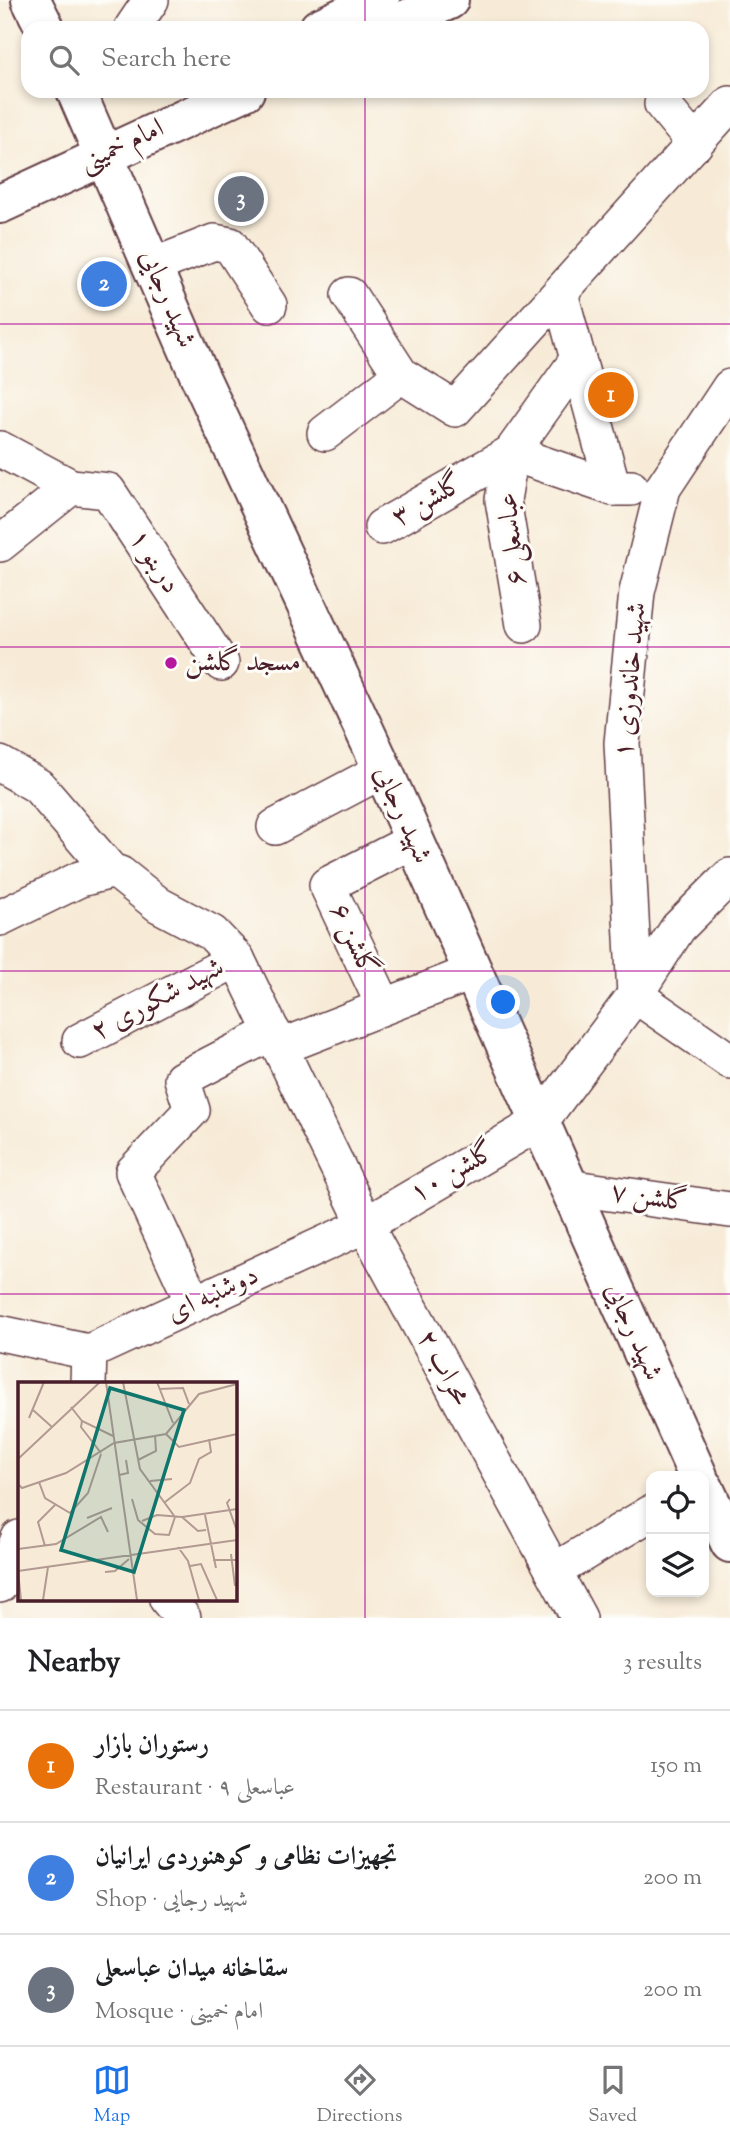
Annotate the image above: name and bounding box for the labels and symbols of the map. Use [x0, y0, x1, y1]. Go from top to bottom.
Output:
street label: امام خمینی [73, 109, 172, 185]
pin: 3 [218, 173, 264, 225]
street label: شهید رجایی [128, 243, 206, 355]
pin: 2 [81, 258, 127, 310]
pin: 1 [588, 369, 634, 421]
street label: ۳ گلشن [385, 464, 471, 538]
street label: ۶ عباسعلی [488, 490, 538, 588]
street label: ۱ دربنو [118, 522, 190, 602]
street label: ۱ شهید خاندوزی [604, 600, 658, 760]
place label: مسجد گلشن [185, 643, 301, 683]
marker: مسجد گلشن [163, 655, 179, 671]
street label: شهید رجایی [363, 760, 441, 870]
street label: ۶ گلشن [319, 897, 387, 983]
street label: ۲ شهید شکوری [84, 948, 232, 1052]
your location [486, 985, 520, 1019]
street label: ۱۰ گلشن [402, 1132, 504, 1214]
street label: ۷ گلشن [608, 1173, 690, 1223]
street label: دوشنبه ای [160, 1256, 266, 1334]
street label: شهید رجایی [594, 1277, 672, 1387]
street label: ۲ محراب [406, 1323, 480, 1413]
inset map [18, 1382, 236, 1601]

